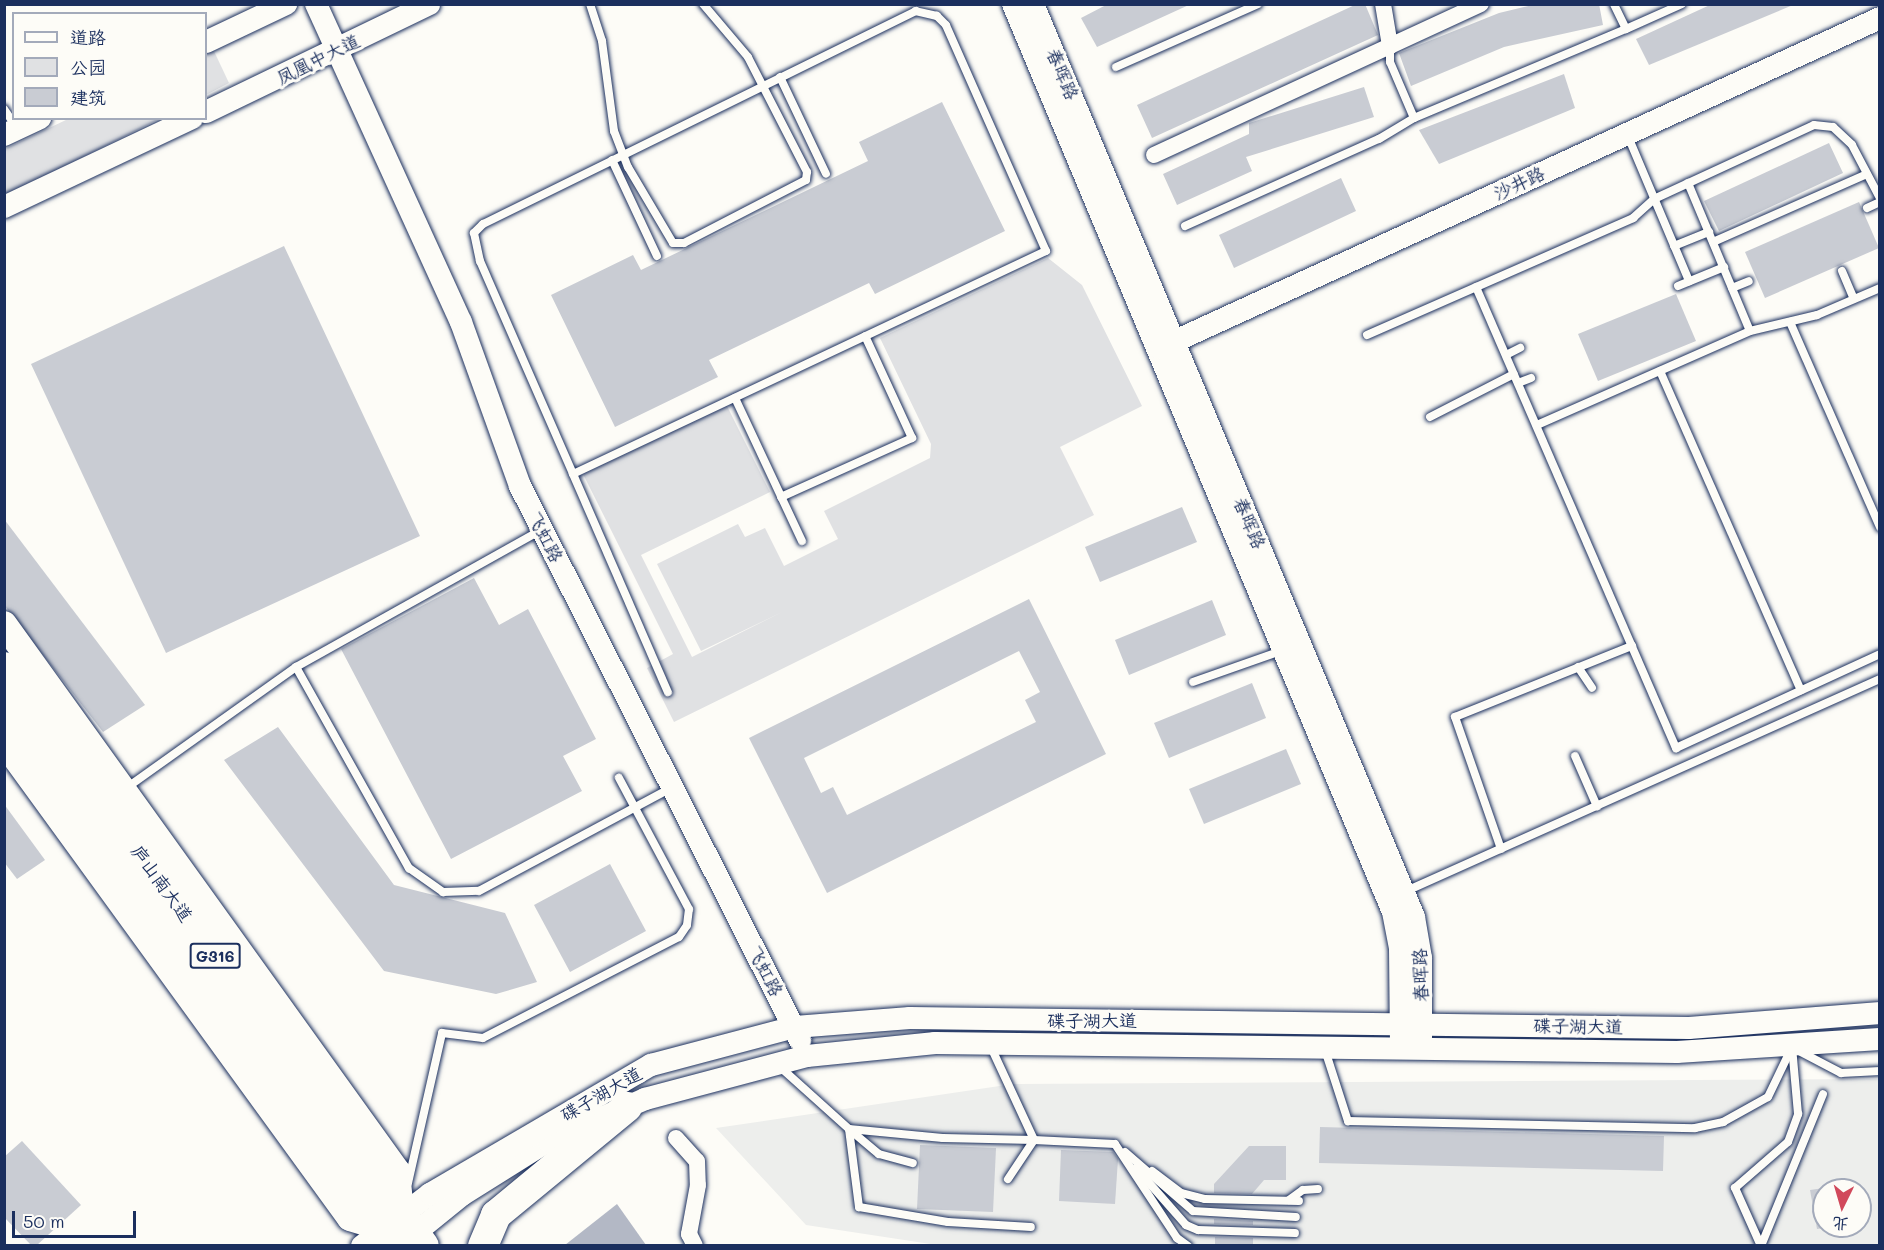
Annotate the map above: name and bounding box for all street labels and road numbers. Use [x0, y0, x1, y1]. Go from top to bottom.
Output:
street label: 凤凰中大道 [273, 30, 363, 88]
street label: 春晖路 [1043, 45, 1083, 103]
street label: 沙井路 [1490, 162, 1548, 204]
street label: 春晖路 [1230, 494, 1270, 552]
street label: 飞虹路 [524, 508, 568, 566]
street label: 庐山南大道 [127, 840, 197, 926]
street label: 飞虹路 [744, 942, 788, 1000]
road number: G316 [190, 943, 240, 969]
street label: 春晖路 [1408, 948, 1432, 1002]
street label: 碟子湖大道 [1047, 1009, 1137, 1031]
street label: 碟子湖大道 [1533, 1014, 1623, 1038]
street label: 碟子湖大道 [557, 1062, 645, 1126]

